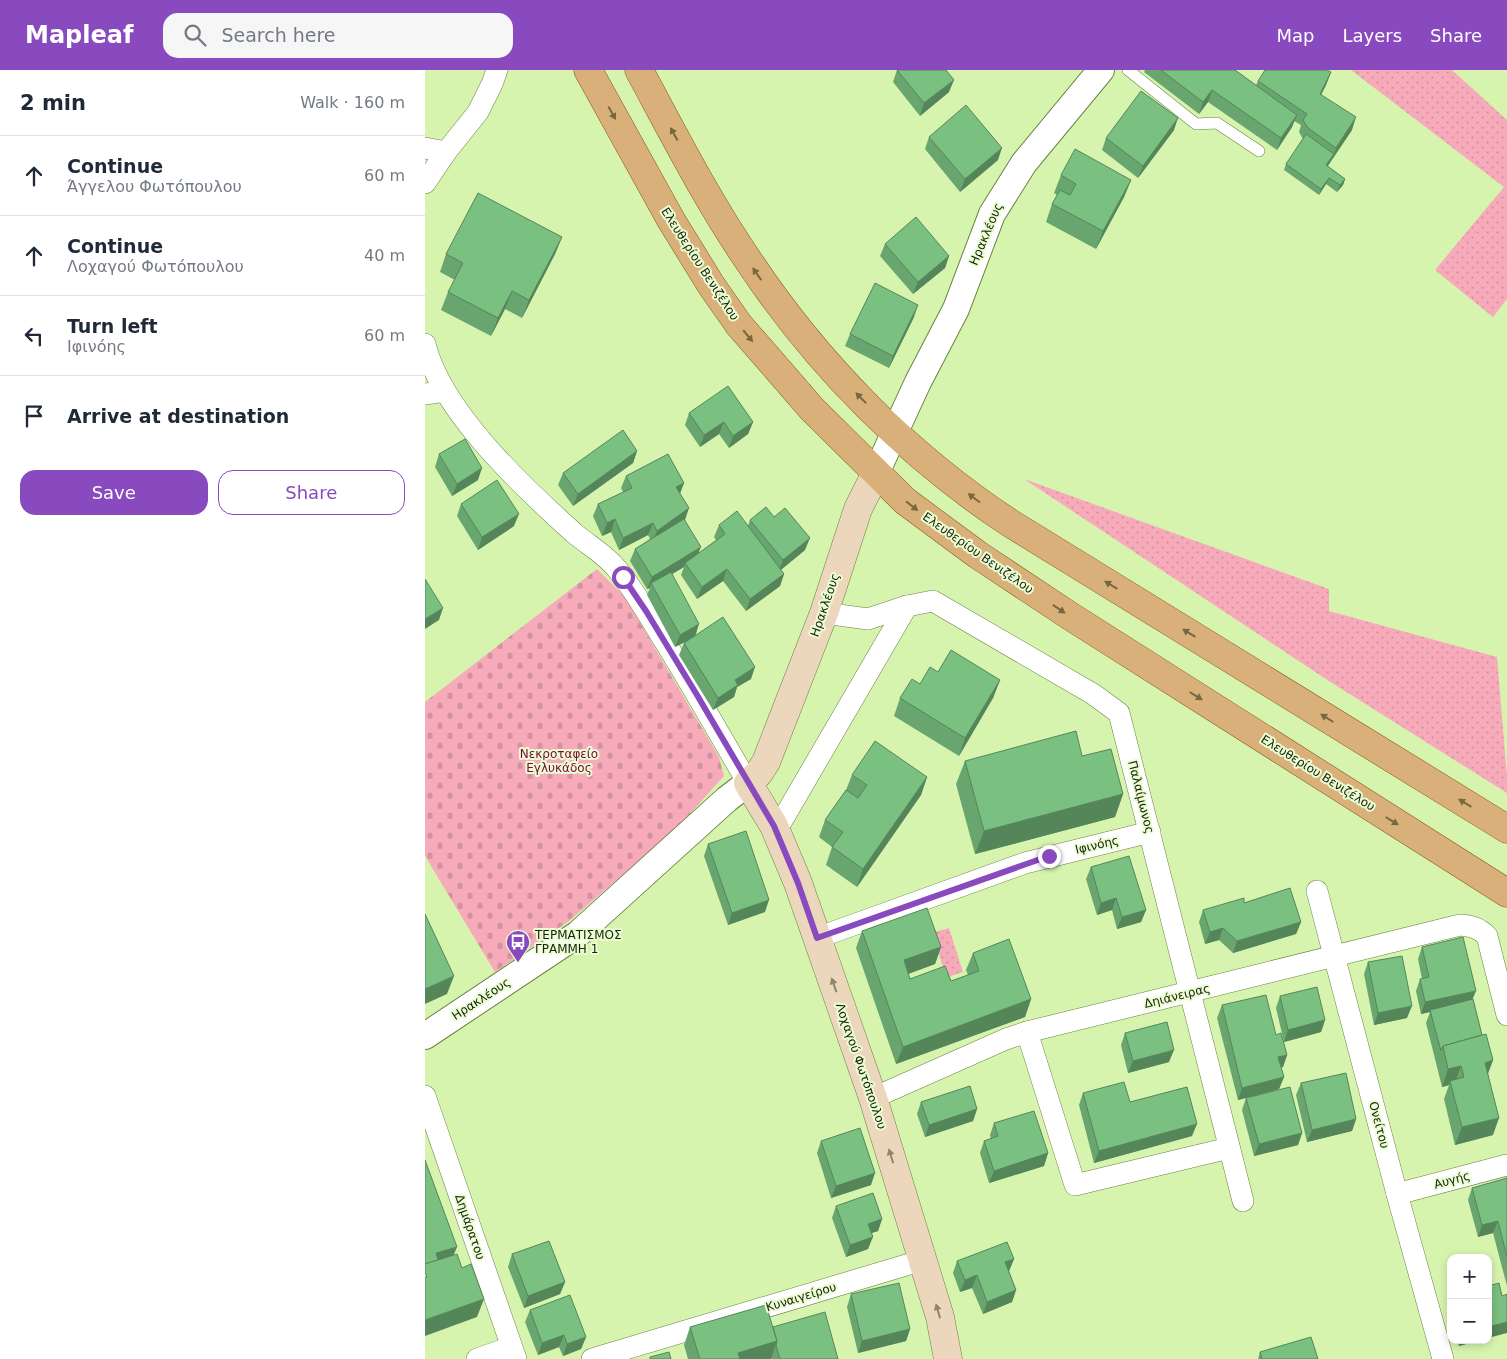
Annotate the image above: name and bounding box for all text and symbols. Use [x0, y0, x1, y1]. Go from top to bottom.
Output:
search box [163, 13, 513, 58]
text: Mapleaf [25, 21, 133, 49]
icon: search [181, 21, 209, 49]
text: Search here [221, 24, 336, 46]
text: Map [1276, 25, 1314, 46]
text: Layers [1342, 25, 1402, 46]
text: Share [1430, 25, 1482, 46]
text: 2 min [20, 91, 86, 115]
text: Walk · 160 m [300, 93, 405, 112]
one-way arrow [607, 106, 616, 120]
one-way arrow [670, 127, 678, 141]
text: Continue [67, 155, 163, 177]
icon: ahead [20, 162, 48, 190]
text: 60 m [364, 166, 405, 185]
text: Άγγελου Φωτόπουλου [67, 177, 242, 196]
street label: Ηρακλέους [967, 201, 1005, 267]
street label: Ελευθερίου Βενιζέλου [658, 205, 742, 323]
text: Continue [67, 235, 163, 257]
icon: ahead [20, 242, 48, 270]
text: 40 m [364, 246, 405, 265]
text: Λοχαγού Φωτόπουλου [67, 257, 244, 276]
one-way arrow [752, 267, 762, 281]
text: Turn left [67, 315, 158, 337]
icon: left [20, 322, 48, 350]
text: 60 m [364, 326, 405, 345]
one-way arrow [743, 329, 754, 342]
text: Ιφινόης [67, 337, 126, 356]
one-way arrow [855, 393, 867, 405]
icon: arrive [20, 402, 48, 430]
text: Arrive at destination [67, 405, 289, 427]
button: Save [20, 470, 208, 515]
button: Share [218, 470, 405, 515]
one-way arrow [967, 493, 981, 503]
one-way arrow [905, 500, 918, 511]
street label: Ελευθερίου Βενιζέλου [920, 510, 1036, 597]
route start [612, 566, 635, 589]
street label: Ηρακλέους [808, 571, 842, 639]
one-way arrow [1105, 581, 1118, 590]
one-way arrow [1052, 604, 1066, 614]
one-way arrow [1182, 628, 1195, 637]
one-way arrow [1189, 692, 1203, 701]
one-way arrow [1321, 713, 1334, 723]
street label: Ελευθερίου Βενιζέλου [1258, 732, 1378, 814]
park label: Νεκροταφείο Εγλυκάδος [520, 747, 598, 775]
street label: Παλαίμωνος [1125, 759, 1157, 835]
one-way arrow [1459, 799, 1472, 808]
one-way arrow [1386, 816, 1399, 825]
street label: Ιφινόης [1074, 833, 1120, 857]
route end [1038, 845, 1061, 868]
place label: ΤΕΡΜΑΤΙΣΜΟΣ ΓΡΑΜΜΗ 1 [534, 928, 622, 956]
bus stop icon: ΤΕΡΜΑΤΙΣΜΟΣ ΓΡΑΜΜΗ 1 [505, 929, 531, 963]
street label: Ηρακλέους [449, 975, 513, 1023]
one-way arrow [829, 977, 837, 992]
street label: Δηιάνειρας [1143, 981, 1211, 1011]
street label: Λοχαγού Φωτόπουλου [833, 1001, 889, 1131]
street label: Ονείτου [1366, 1100, 1392, 1150]
one-way arrow [886, 1148, 894, 1163]
street label: Αυγής [1432, 1168, 1472, 1192]
street label: Δημάρατου [452, 1192, 488, 1262]
map controls [1447, 1254, 1492, 1344]
button: + [1447, 1254, 1492, 1299]
street label: Κυναιγείρου [764, 1280, 838, 1314]
button: − [1447, 1299, 1492, 1344]
one-way arrow [934, 1304, 942, 1319]

